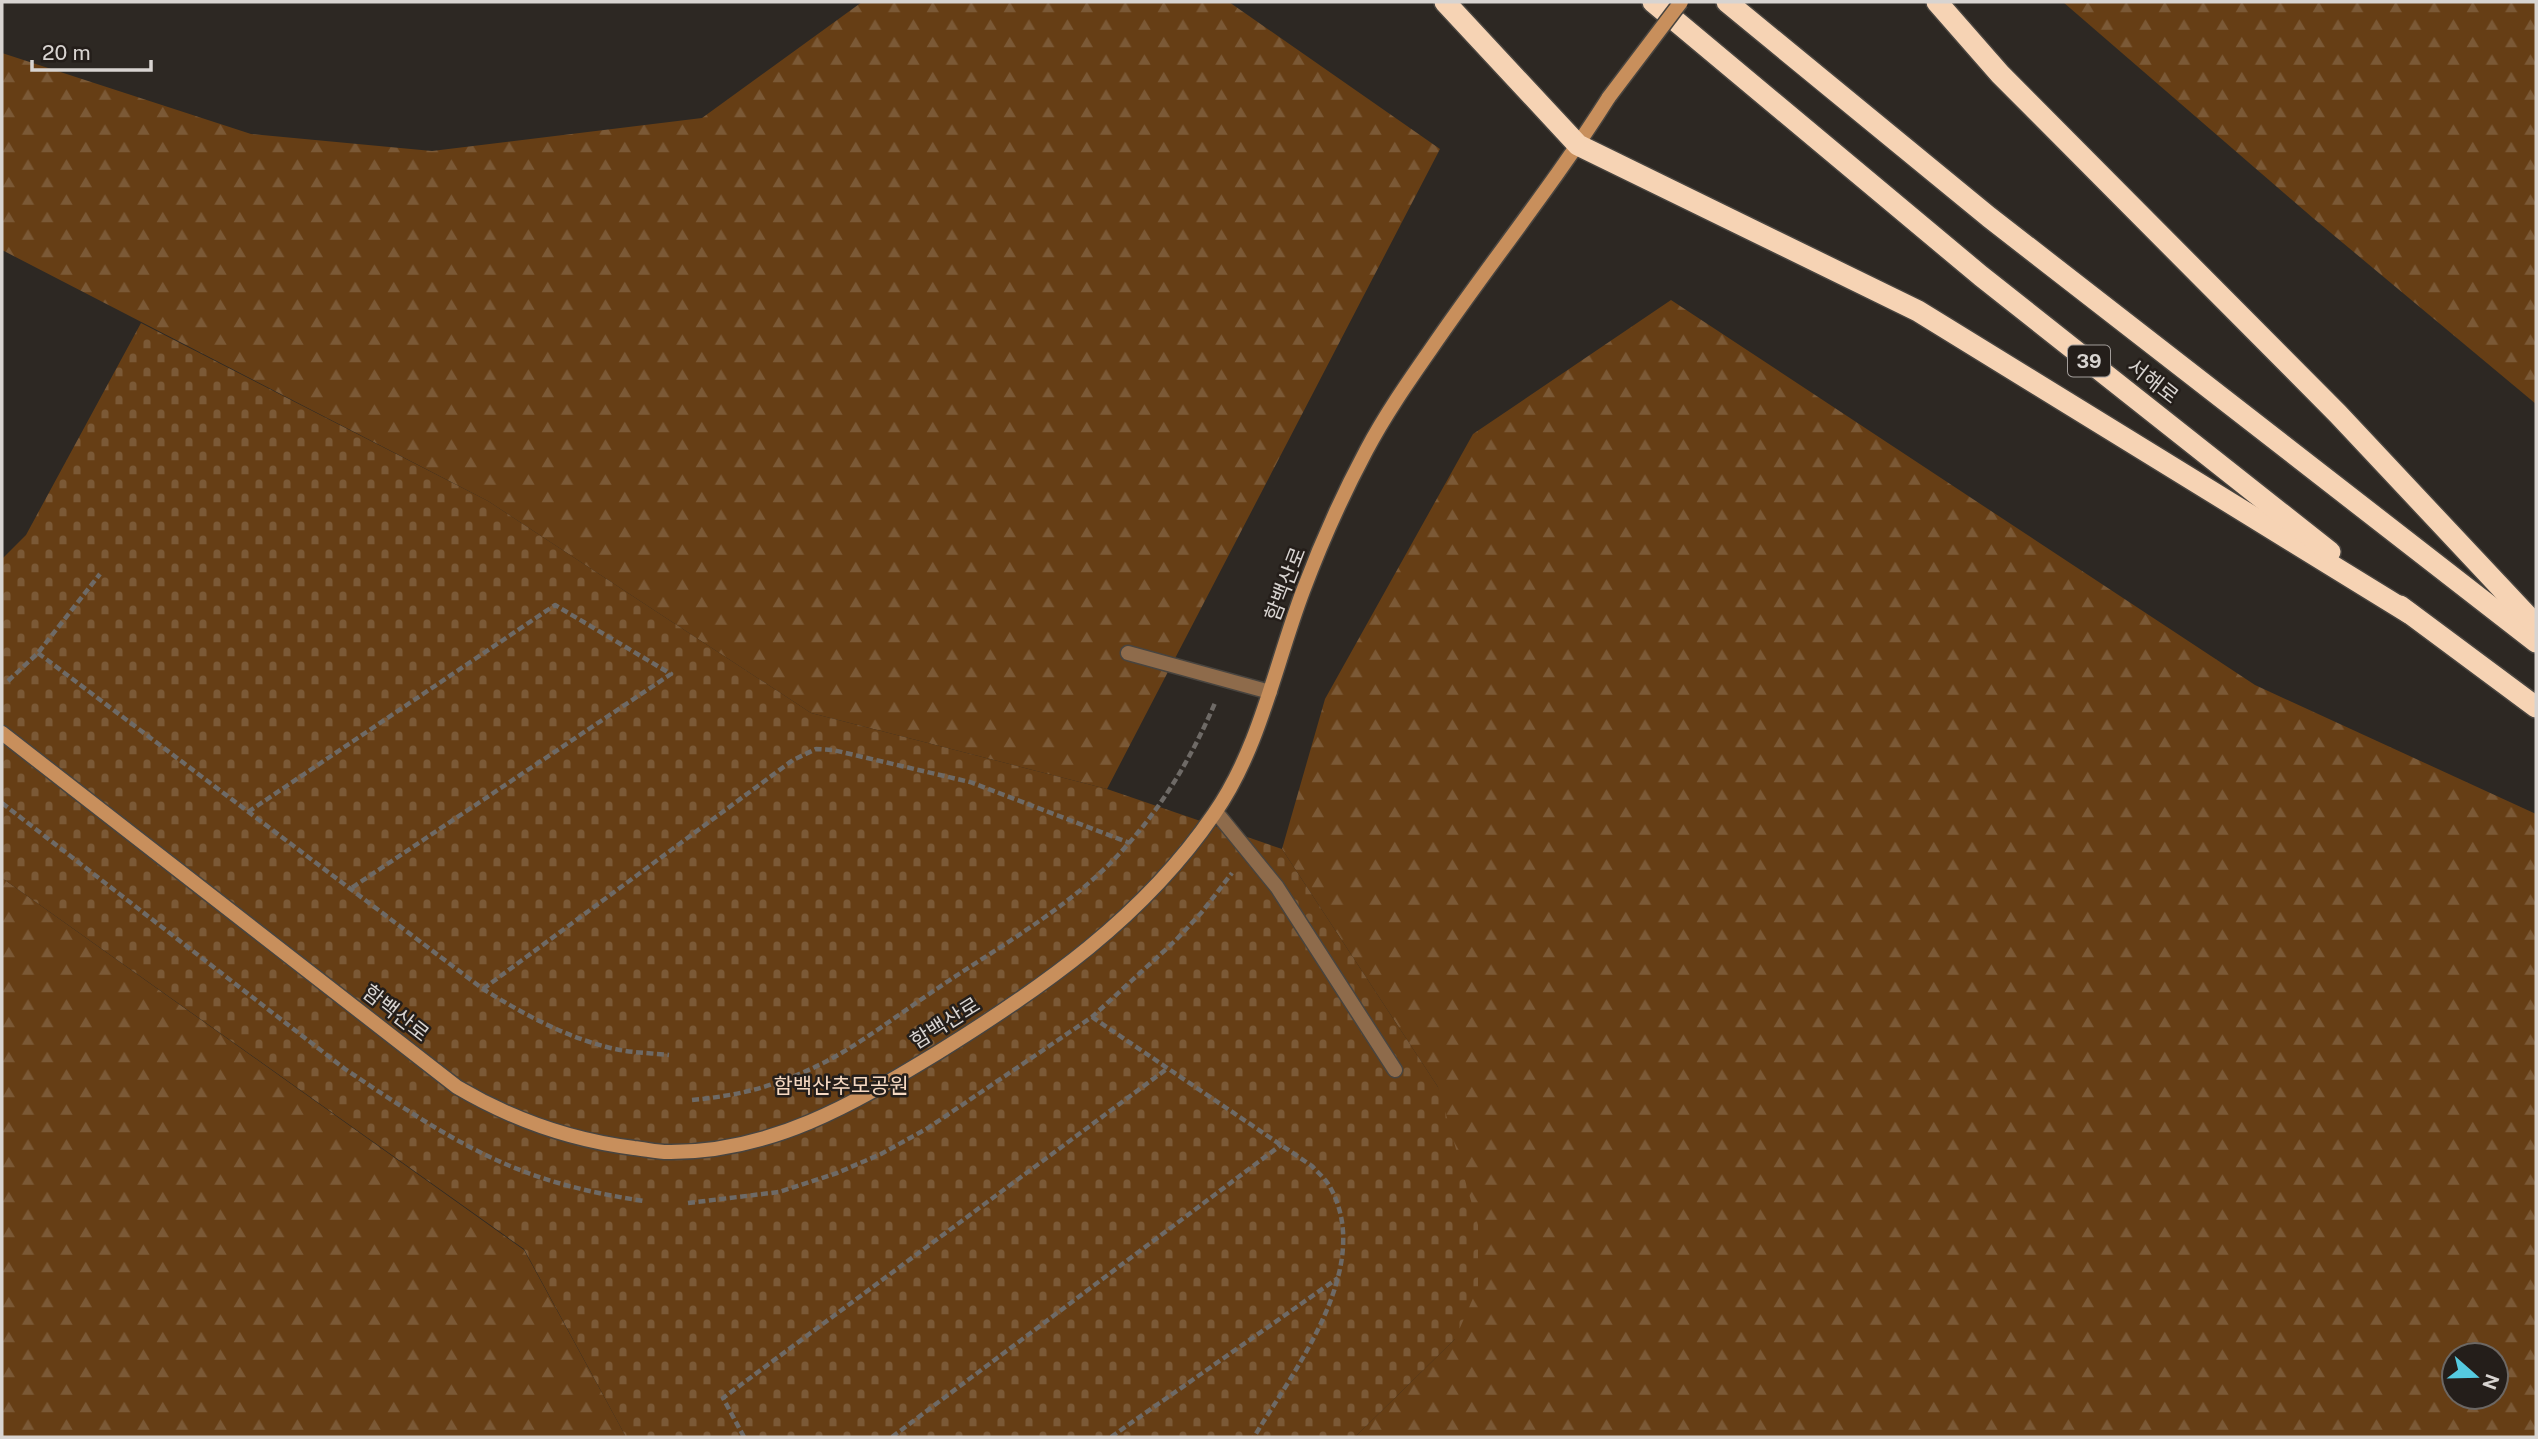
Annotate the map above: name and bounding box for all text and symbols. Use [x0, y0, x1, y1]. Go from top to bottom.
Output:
scale bar [32, 28, 150, 72]
text: 20 m [42, 40, 91, 65]
road number: 39 [2068, 346, 2110, 376]
street label: 서해로 [2122, 353, 2184, 409]
street label: 함백산로 [1259, 543, 1311, 625]
street label: 함백산로 [358, 979, 434, 1047]
street label: 함백산로 [906, 992, 984, 1054]
park label: 함백산추모공원 [773, 1073, 909, 1098]
north arrow [2440, 1341, 2510, 1411]
text: N [2478, 1371, 2504, 1393]

